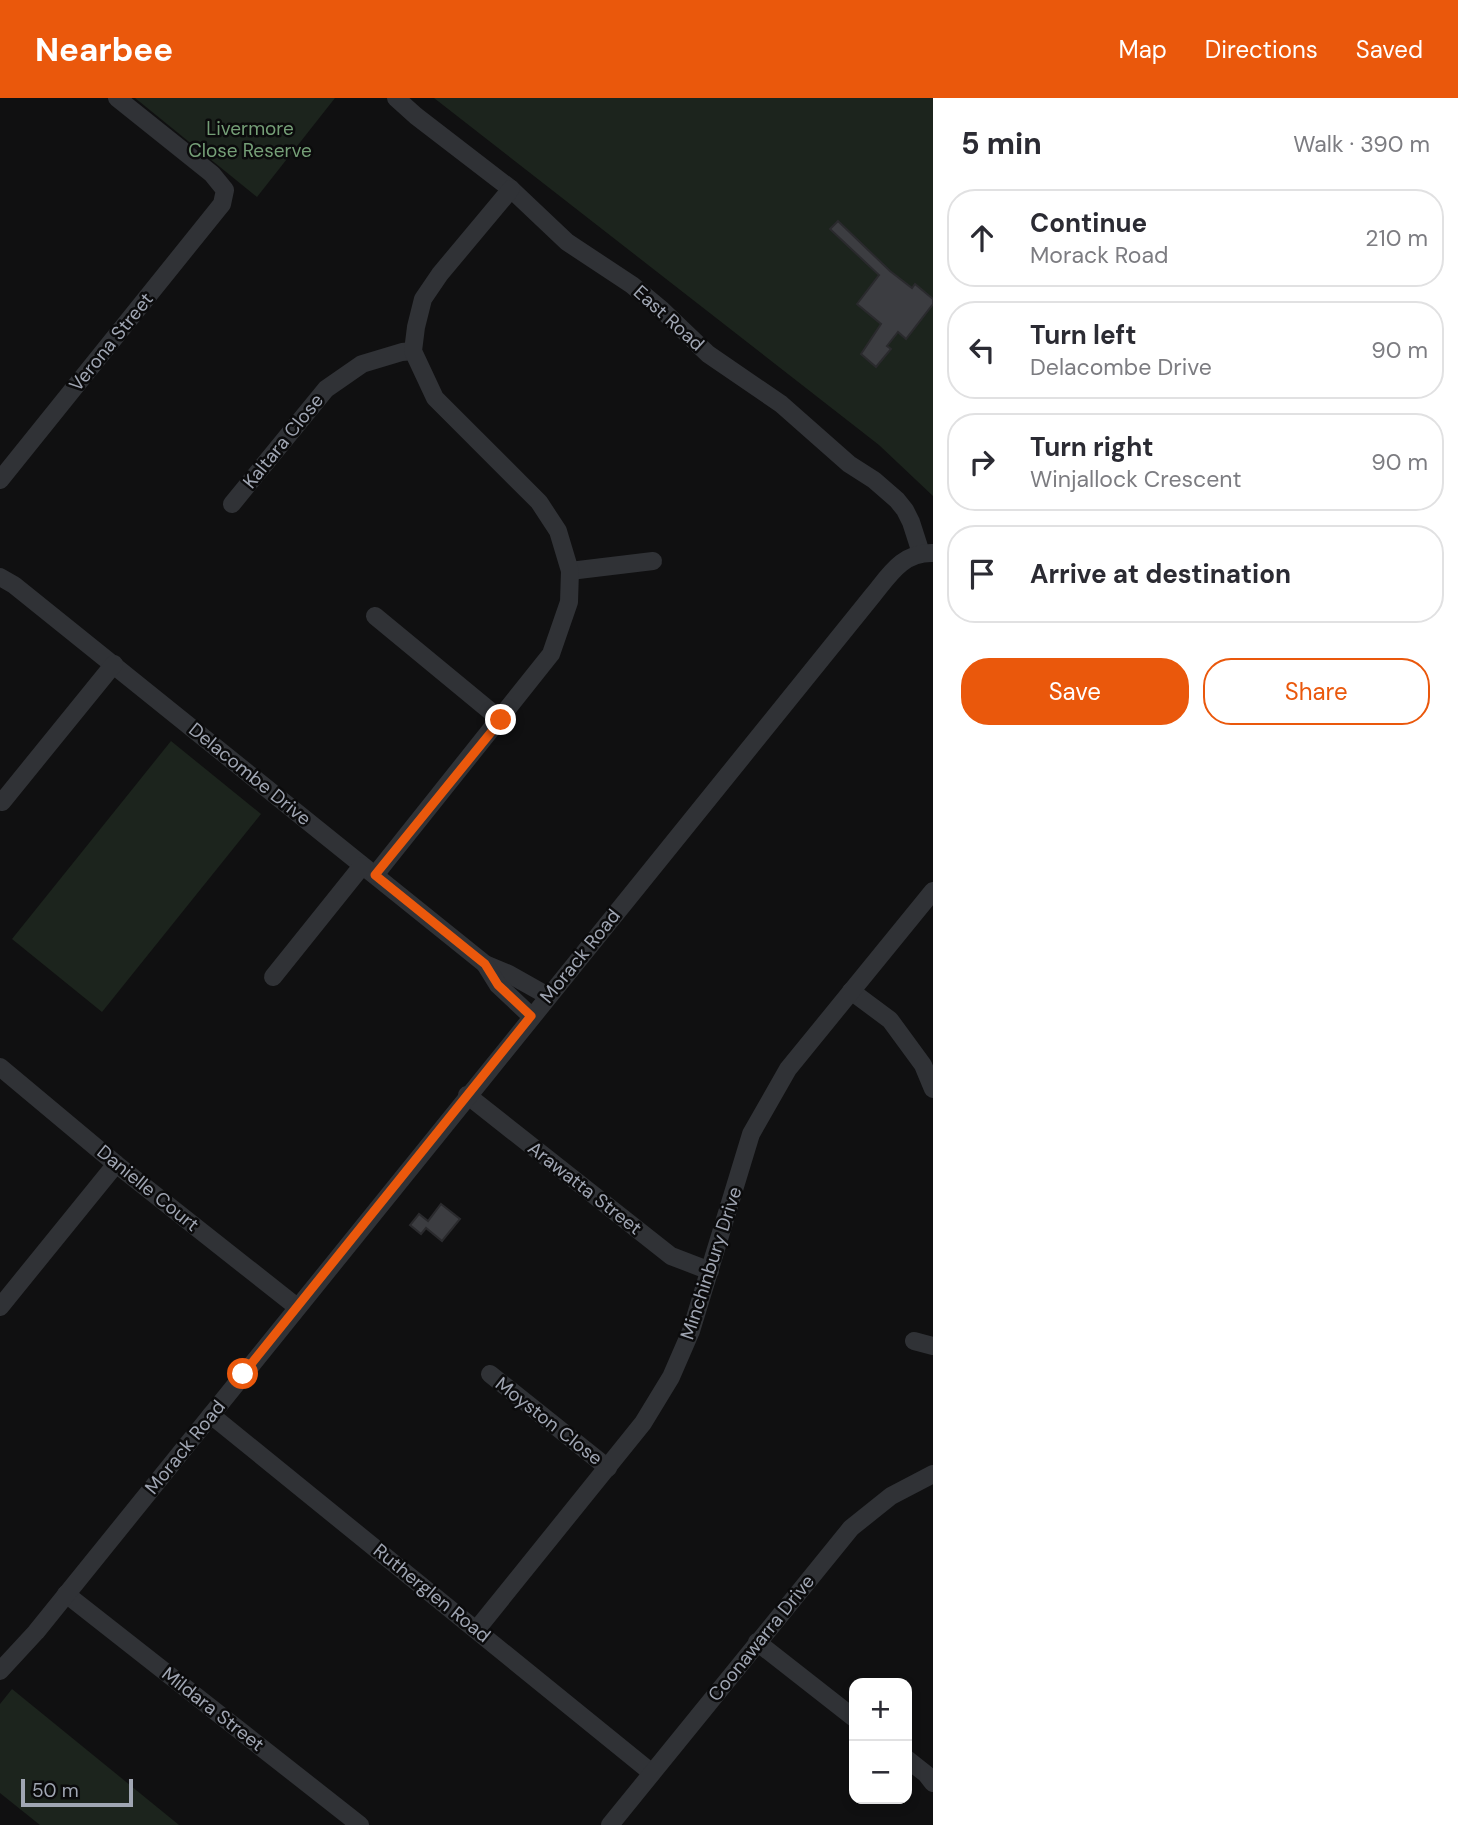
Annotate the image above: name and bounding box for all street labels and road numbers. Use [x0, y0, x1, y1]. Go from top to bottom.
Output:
street label: East Road [628, 280, 710, 356]
street label: Verona Street [63, 287, 159, 397]
street label: Kaltara Close [237, 388, 329, 494]
street label: Delacombe Drive [184, 717, 316, 831]
street label: Morack Road [534, 904, 626, 1008]
street label: Arawatta Street [523, 1136, 647, 1240]
street label: Danielle Court [92, 1139, 204, 1237]
street label: Minchinbury Drive [675, 1183, 747, 1343]
street label: Moyston Close [490, 1371, 608, 1471]
street label: Morack Road [139, 1395, 231, 1499]
street label: Rutherglen Road [368, 1538, 496, 1648]
street label: Coonawarra Drive [702, 1569, 820, 1707]
street label: Mildara Street [157, 1661, 269, 1757]

